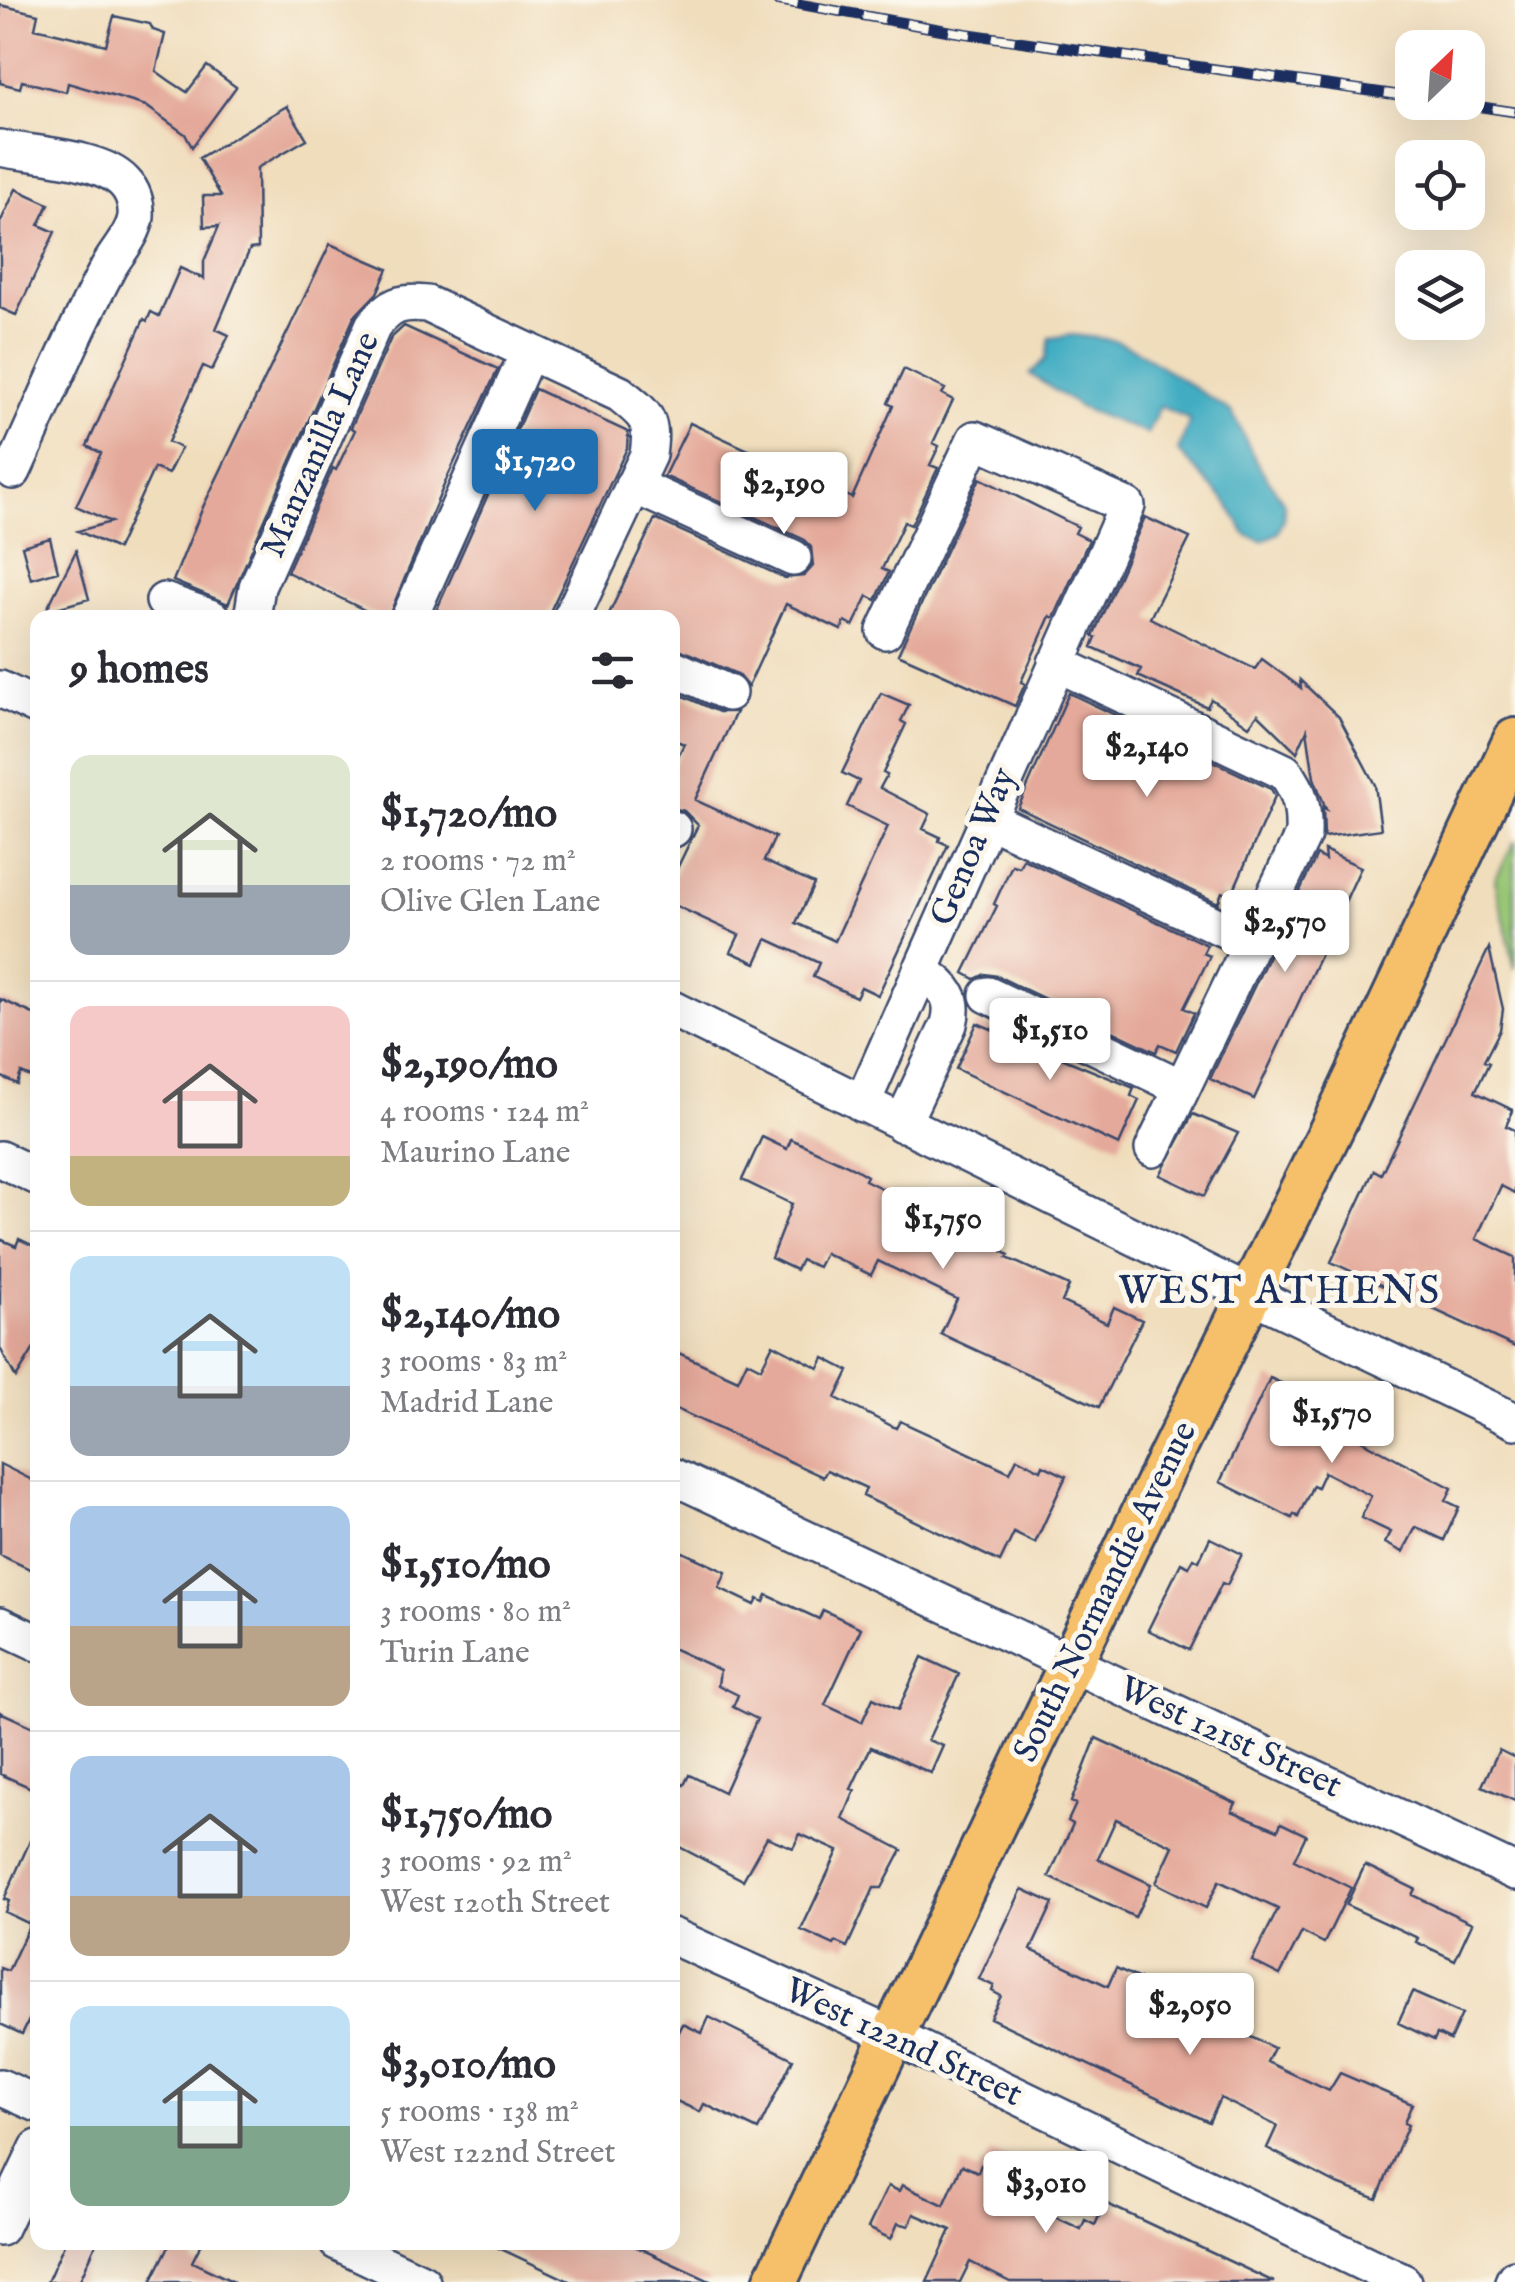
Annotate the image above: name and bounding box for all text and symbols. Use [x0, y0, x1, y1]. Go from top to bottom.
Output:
north arrow [1395, 30, 1485, 120]
map controls [1395, 30, 1485, 340]
button: locate [1395, 140, 1485, 230]
button: layers [1395, 250, 1485, 340]
street label: Manzanilla Lane [251, 325, 391, 565]
pin: $1,720 [454, 429, 616, 514]
text: $1,720 [494, 441, 576, 482]
pin: $2,190 [703, 452, 865, 537]
text: $2,190 [743, 464, 825, 505]
icon: filters [585, 643, 640, 698]
text: 9 homes [70, 644, 209, 697]
pin: $2,140 [1066, 715, 1228, 800]
text: $2,140 [1105, 727, 1189, 768]
street label: Genoa Way [921, 760, 1028, 933]
text: $1,720/mo [380, 788, 557, 841]
icon: home [150, 795, 270, 915]
text: 2 rooms · 72 m² [380, 841, 576, 882]
text: Olive Glen Lane [380, 882, 600, 923]
pin: $2,570 [1204, 890, 1366, 975]
text: $2,570 [1243, 902, 1327, 943]
pin: $1,510 [969, 998, 1131, 1083]
text: $1,510 [1011, 1010, 1089, 1051]
text: $2,190/mo [380, 1039, 558, 1092]
icon: home [150, 1046, 270, 1166]
text: 4 rooms · 124 m² [380, 1092, 589, 1133]
text: Maurino Lane [380, 1133, 570, 1174]
pin: $1,750 [862, 1187, 1024, 1272]
text: $1,750 [904, 1199, 982, 1240]
district label: WEST ATHENS [1118, 1267, 1442, 1318]
text: $2,140/mo [380, 1289, 560, 1342]
icon: home [150, 1296, 270, 1416]
text: 3 rooms · 83 m² [380, 1342, 567, 1383]
pin: $1,570 [1251, 1381, 1413, 1466]
text: Madrid Lane [380, 1383, 554, 1424]
text: $1,570 [1292, 1393, 1372, 1434]
street label: South Normandie Avenue [1004, 1414, 1208, 1770]
text: $1,510/mo [380, 1539, 551, 1592]
icon: home [150, 1546, 270, 1666]
text: 3 rooms · 80 m² [380, 1592, 571, 1633]
text: Turin Lane [380, 1633, 530, 1674]
street label: West 121st Street [1111, 1667, 1349, 1809]
text: $1,750/mo [380, 1789, 552, 1842]
icon: home [150, 1796, 270, 1916]
text: 3 rooms · 92 m² [380, 1842, 572, 1883]
text: West 120th Street [380, 1883, 610, 1924]
street label: West 122nd Street [777, 1968, 1029, 2118]
pin: $2,050 [1109, 1973, 1271, 2058]
text: $2,050 [1148, 1985, 1232, 2026]
text: $3,010/mo [380, 2039, 556, 2092]
icon: home [150, 2046, 270, 2166]
text: 5 rooms · 138 m² [380, 2092, 579, 2133]
text: West 122nd Street [380, 2133, 615, 2174]
pin: $3,010 [965, 2151, 1127, 2236]
text: $3,010 [1005, 2163, 1087, 2204]

